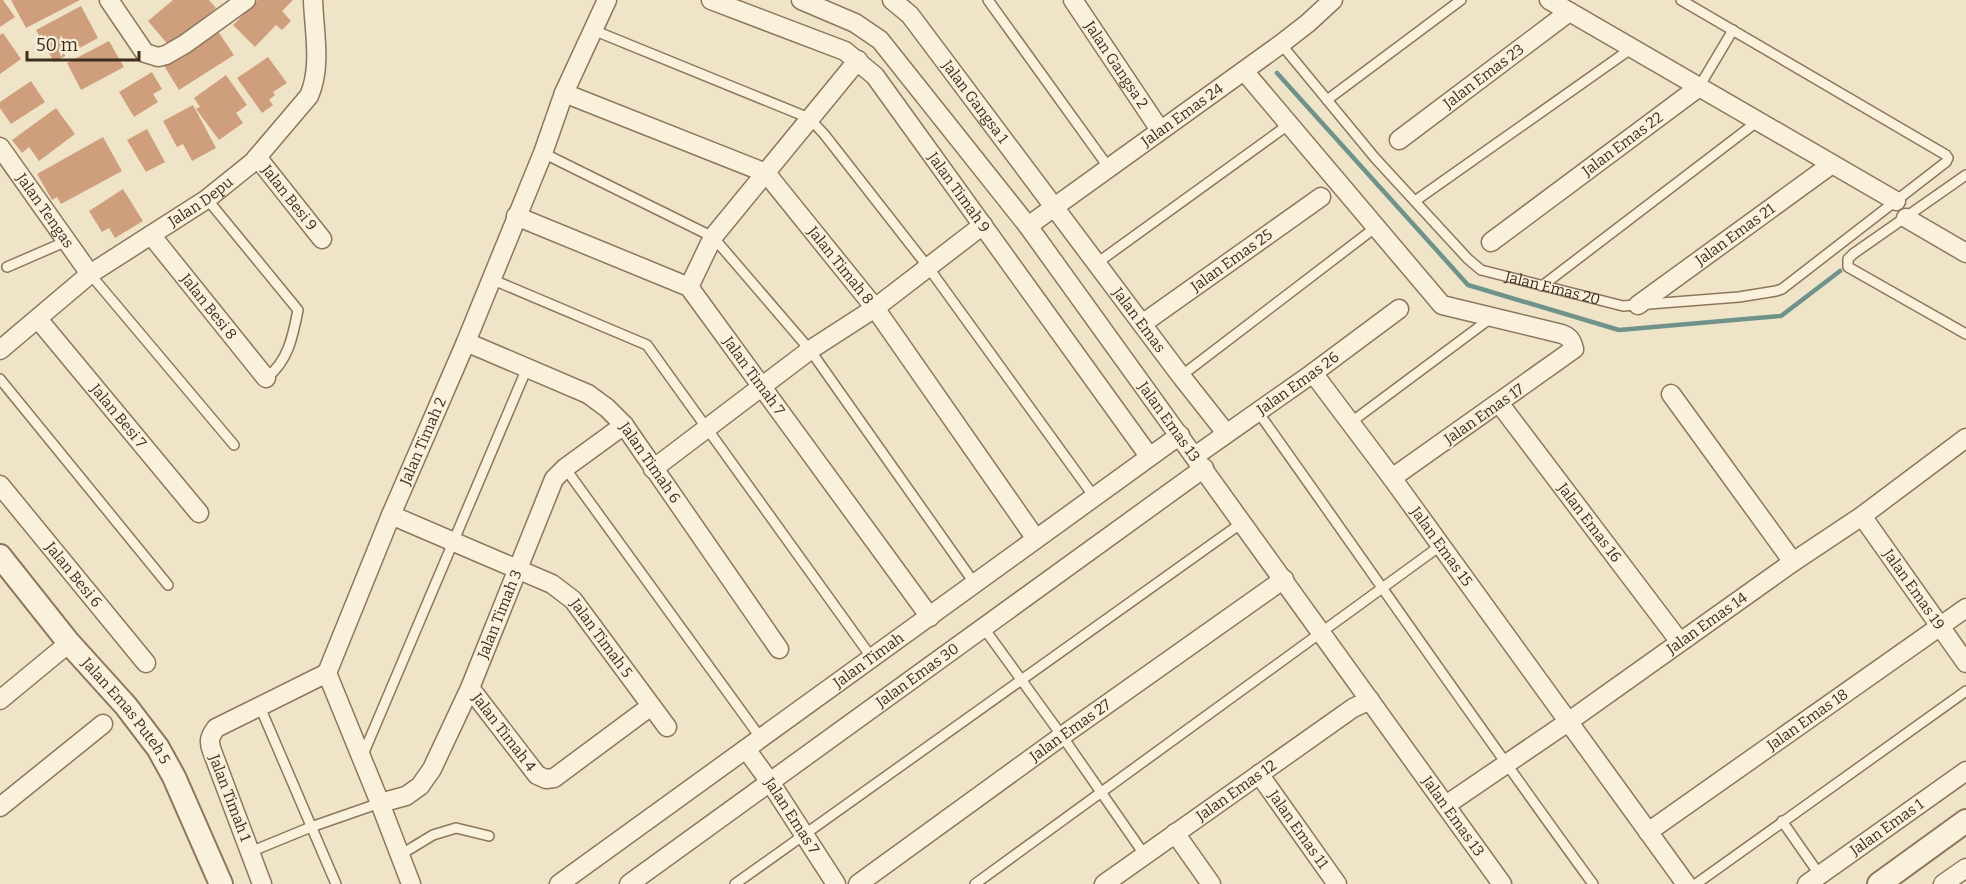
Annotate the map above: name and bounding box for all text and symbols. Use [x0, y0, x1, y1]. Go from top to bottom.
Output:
street label: Jalan Gangsa 2 [1080, 17, 1152, 112]
scale bar [27, 24, 140, 62]
text: 50 m [36, 34, 78, 56]
street label: Jalan Emas 23 [1439, 40, 1528, 113]
street label: Jalan Gangsa 1 [938, 56, 1012, 147]
street label: Jalan Emas 24 [1137, 79, 1227, 151]
street label: Jalan Emas 22 [1578, 108, 1666, 180]
street label: Jalan Timah 9 [924, 148, 994, 236]
street label: Jalan Besi 9 [257, 160, 321, 234]
street label: Jalan Tengas [12, 169, 78, 251]
street label: Jalan Depu [164, 173, 237, 231]
street label: Jalan Emas 21 [1691, 200, 1778, 270]
street label: Jalan Timah 8 [803, 222, 877, 308]
street label: Jalan Emas 25 [1187, 225, 1276, 296]
street label: Jalan Emas 20 [1502, 267, 1602, 309]
street label: Jalan Besi 8 [176, 269, 240, 343]
street label: Jalan Emas [1108, 283, 1169, 356]
street label: Jalan Timah 7 [719, 332, 789, 419]
street label: Jalan Emas 26 [1253, 348, 1343, 419]
street label: Jalan Emas 13 [1134, 378, 1204, 465]
street label: Jalan Besi 7 [86, 380, 150, 452]
street label: Jalan Emas 17 [1440, 380, 1528, 449]
street label: Jalan Timah 2 [396, 395, 450, 489]
street label: Jalan Timah 6 [615, 418, 684, 507]
street label: Jalan Emas 16 [1553, 479, 1625, 566]
street label: Jalan Emas 15 [1406, 502, 1476, 590]
street label: Jalan Besi 6 [41, 538, 106, 611]
street label: Jalan Emas 19 [1879, 545, 1949, 633]
street label: Jalan Timah 3 [473, 567, 526, 662]
street label: Jalan Emas 14 [1662, 588, 1751, 659]
street label: Jalan Timah 5 [566, 594, 636, 681]
street label: Jalan Timah [829, 628, 908, 692]
street label: Jalan Emas 30 [872, 639, 962, 712]
street label: Jalan Emas Puteh 5 [77, 653, 174, 767]
street label: Jalan Emas 18 [1763, 685, 1851, 755]
street label: Jalan Timah 4 [468, 689, 540, 775]
street label: Jalan Emas 27 [1025, 695, 1115, 766]
street label: Jalan Timah 1 [205, 751, 255, 844]
street label: Jalan Emas 12 [1192, 756, 1280, 826]
street label: Jalan Emas 13 [1418, 772, 1488, 860]
street label: Jalan Emas 7 [760, 773, 823, 858]
street label: Jalan Emas 11 [1264, 786, 1332, 872]
street label: Jalan Emas 1 [1846, 795, 1927, 860]

